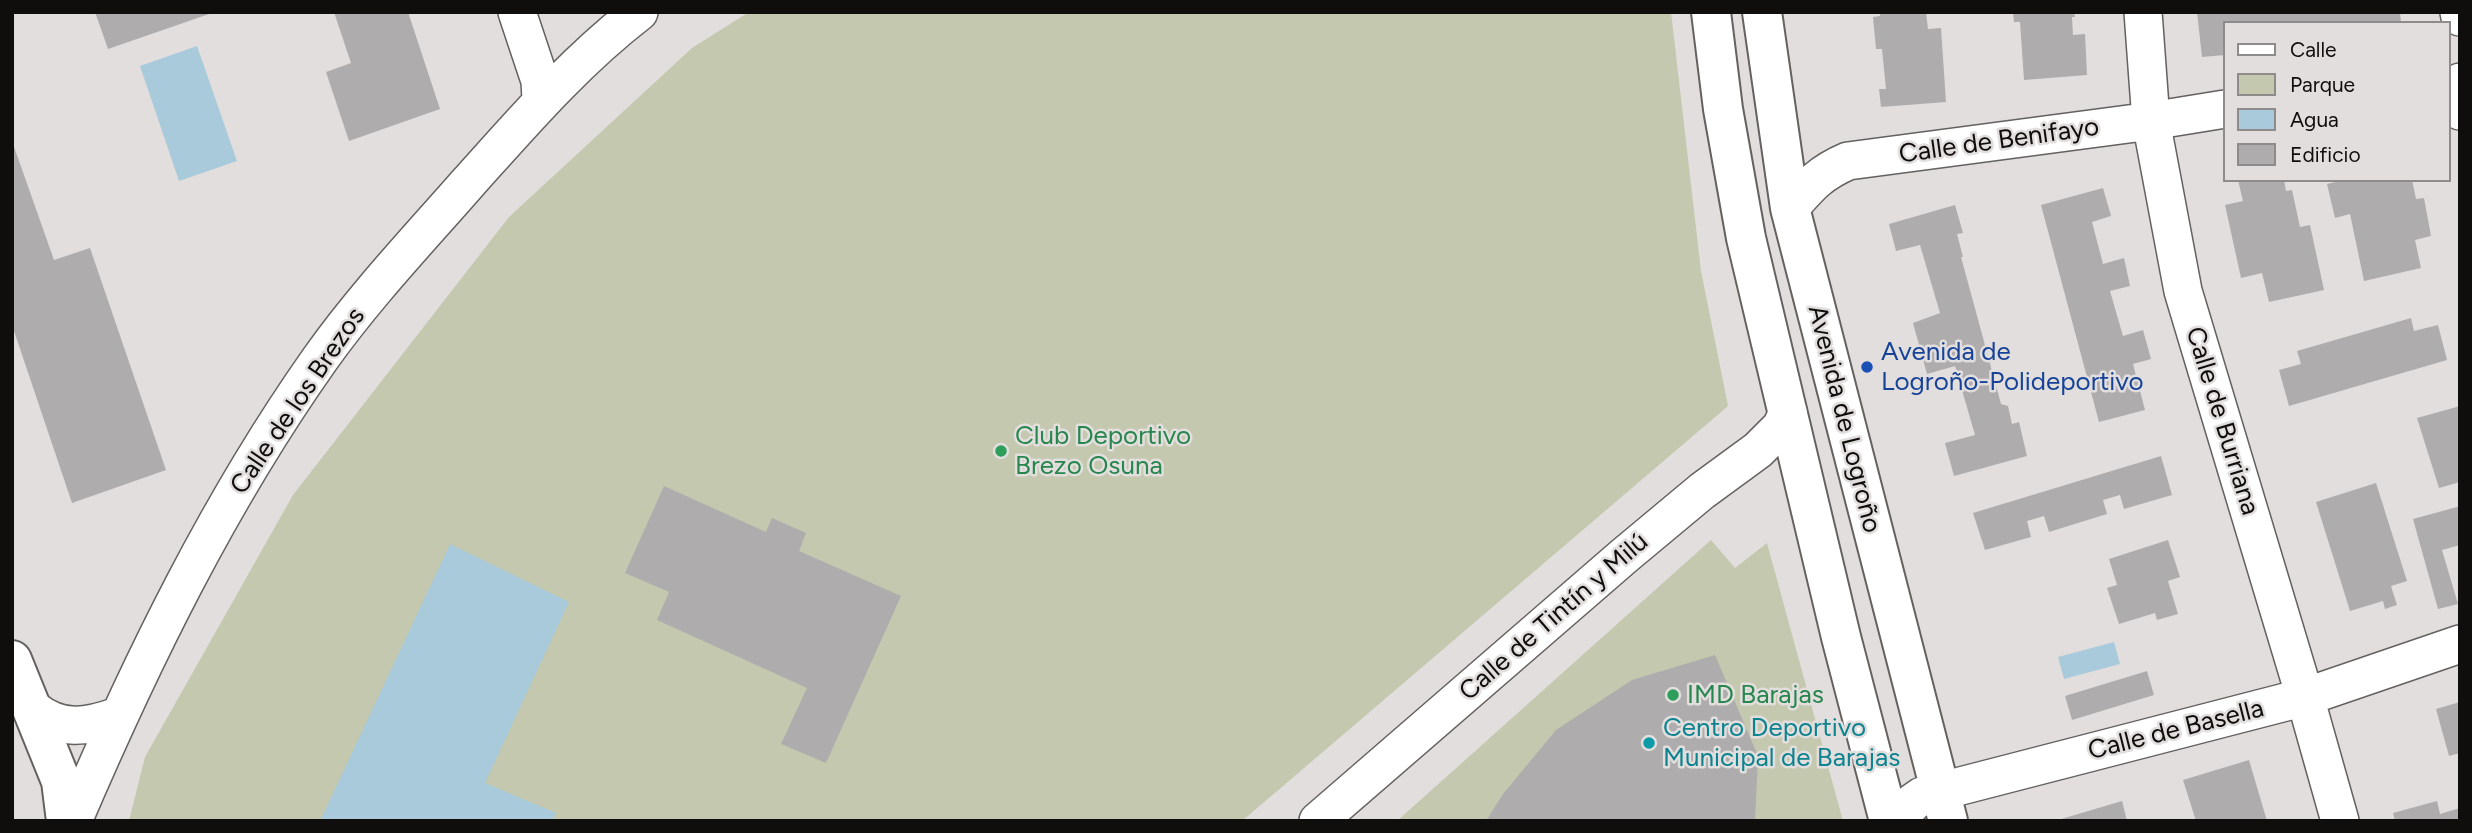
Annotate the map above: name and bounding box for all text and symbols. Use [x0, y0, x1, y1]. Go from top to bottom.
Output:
legend [2224, 21, 2451, 182]
text: Calle [2290, 37, 2337, 62]
text: Parque [2290, 72, 2355, 97]
text: Agua [2290, 107, 2339, 132]
street label: Calle de Benifayo [1897, 112, 2101, 170]
text: Edificio [2290, 142, 2361, 167]
street label: Calle de los Brezos [224, 302, 372, 500]
street label: Avenida de Logroño [1801, 302, 1887, 536]
street label: Calle de Burriana [2179, 323, 2265, 519]
place label: Avenida de Logroño-Polideportivo [1881, 336, 2144, 398]
marker: Avenida de Logroño-Polideportivo [1859, 359, 1875, 375]
place label: Club Deportivo Brezo Osuna [1015, 420, 1191, 481]
marker: Club Deportivo Brezo Osuna [993, 443, 1009, 459]
street label: Calle de Tintín y Milú [1453, 527, 1655, 707]
place label: IMD Barajas [1687, 679, 1824, 711]
marker: IMD Barajas [1665, 687, 1681, 703]
street label: Calle de Basella [2085, 693, 2267, 767]
place label: Centro Deportivo Municipal de Barajas [1663, 712, 1900, 774]
marker: Centro Deportivo Municipal de Barajas [1641, 735, 1657, 751]

